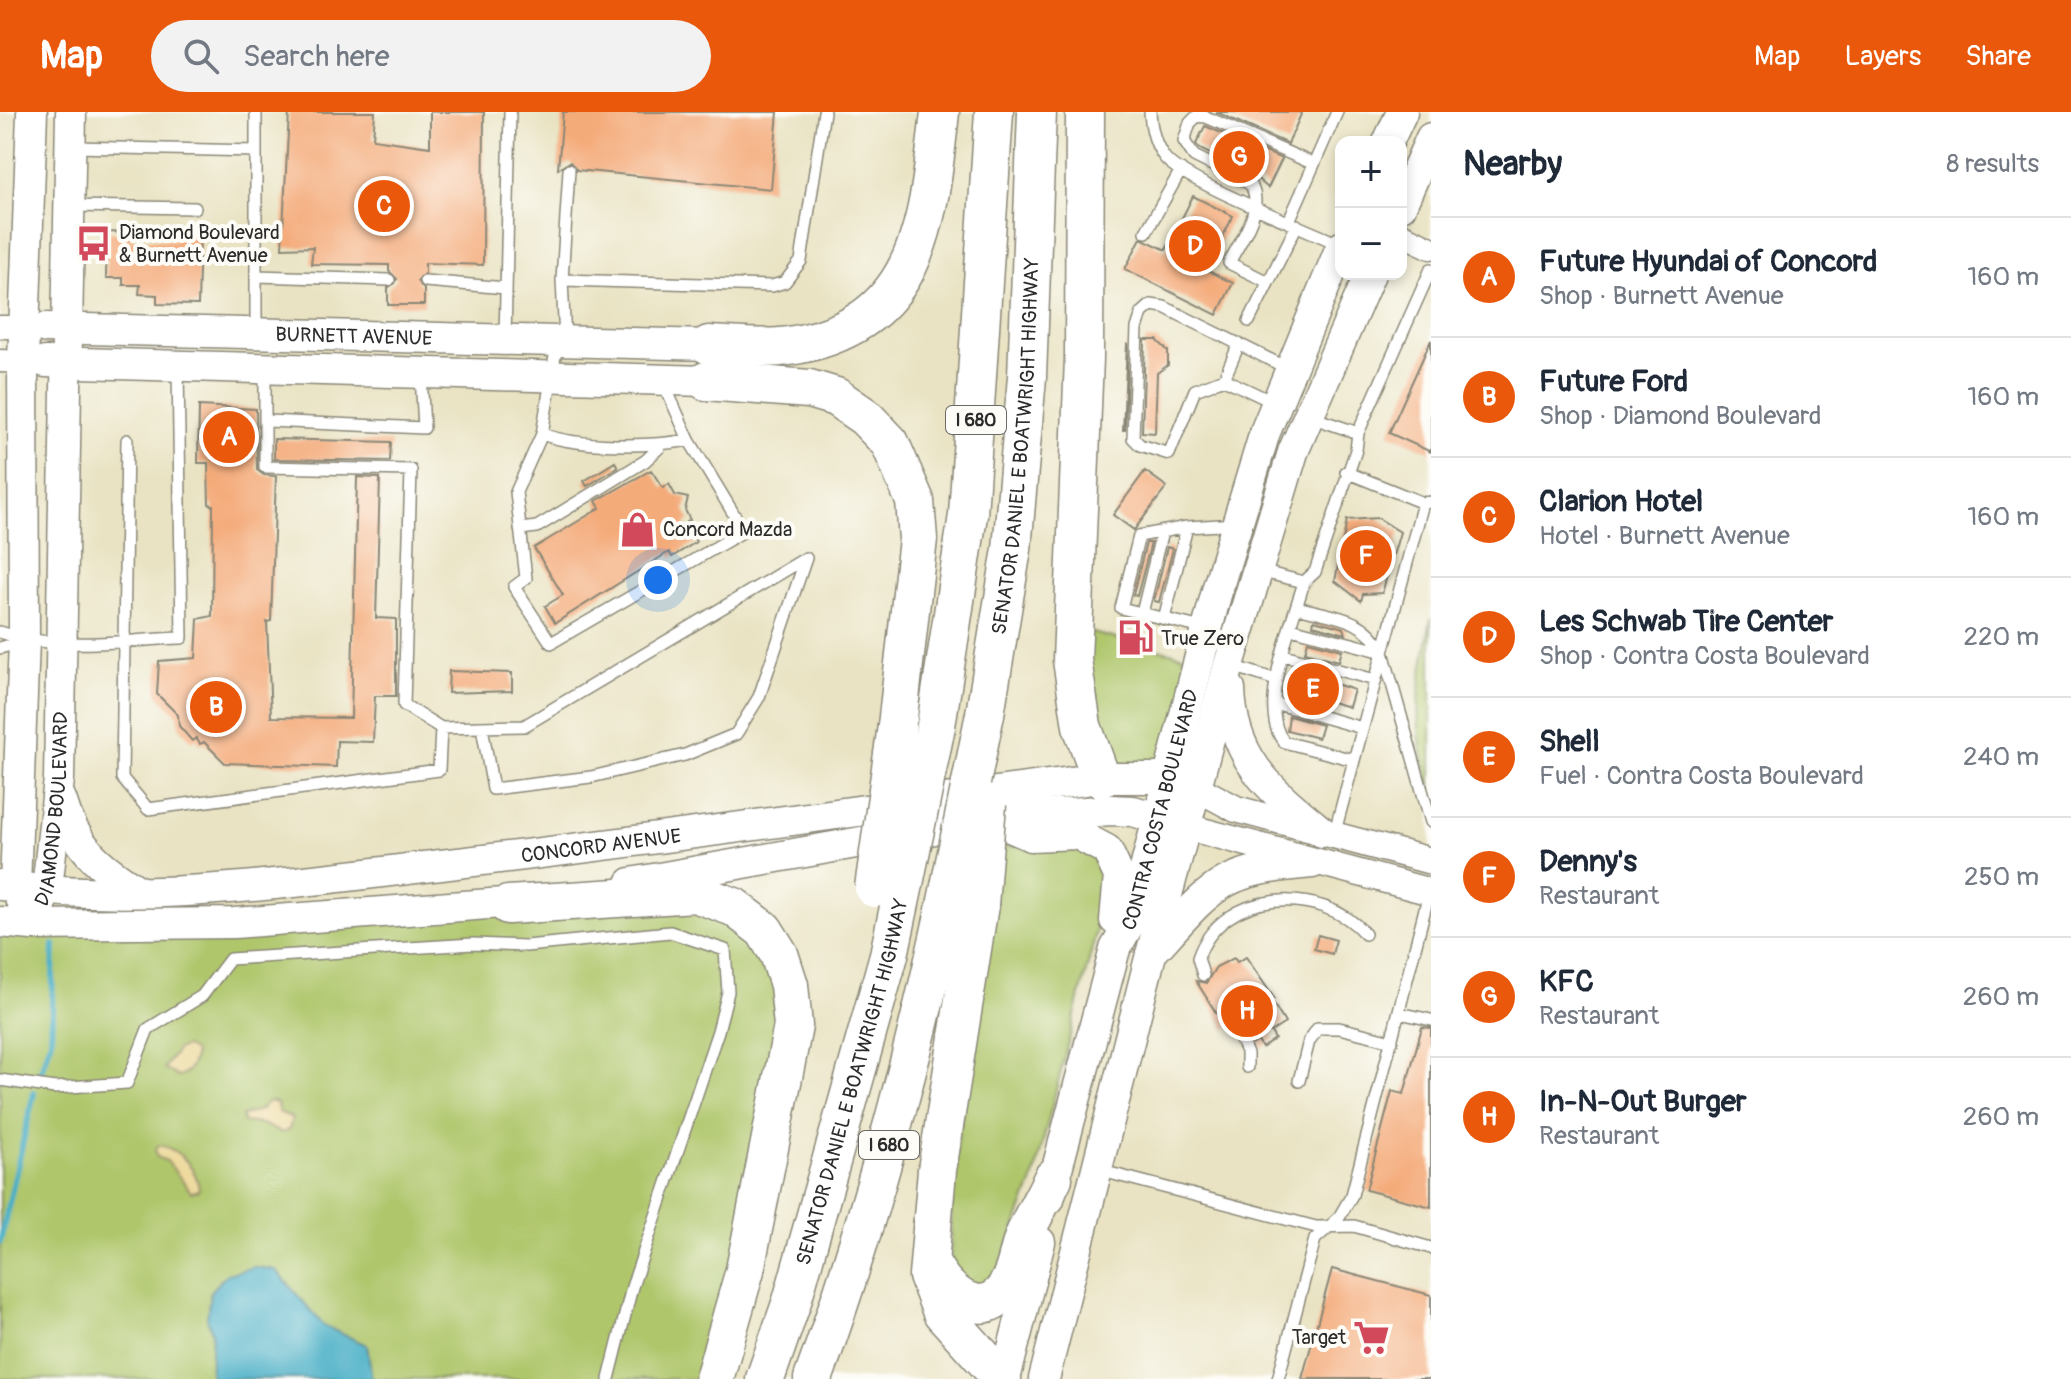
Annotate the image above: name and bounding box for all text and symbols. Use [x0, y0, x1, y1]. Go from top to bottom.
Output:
search box [151, 20, 711, 92]
text: Map [40, 32, 103, 80]
icon: search [179, 34, 223, 78]
text: Search here [243, 38, 390, 75]
text: Map [1754, 39, 1800, 74]
text: Layers [1844, 39, 1921, 74]
text: Share [1965, 39, 2031, 74]
pin: G [1213, 127, 1265, 187]
map controls [1335, 136, 1407, 280]
button: + [1335, 136, 1407, 208]
text: Nearby [1463, 143, 1562, 186]
text: 8 results [1946, 148, 2039, 180]
pin: C [358, 176, 410, 236]
button: − [1335, 208, 1407, 280]
pin: D [1169, 216, 1221, 276]
place label: Diamond Boulevard & Burnett Avenue [119, 220, 280, 268]
bus stop icon: Diamond Boulevard & Burnett Avenue [74, 225, 112, 263]
text: Future Hyundai of Concord [1539, 243, 1877, 280]
street label: SENATOR DANIEL E BOATWRIGHT HIGHWAY [986, 257, 1045, 637]
text: A [1481, 261, 1497, 293]
text: 160 m [1967, 261, 2039, 293]
text: Shop · Burnett Avenue [1539, 280, 1784, 312]
street label: BURNETT AVENUE [275, 322, 433, 351]
text: Future Ford [1539, 363, 1688, 400]
text: B [1482, 381, 1496, 413]
text: 160 m [1967, 381, 2039, 413]
text: Shop · Diamond Boulevard [1539, 400, 1822, 432]
road number: I 680 [946, 406, 1006, 434]
pin: A [203, 407, 255, 467]
text: Clarion Hotel [1539, 483, 1703, 520]
text: C [1481, 501, 1497, 533]
text: 160 m [1967, 501, 2039, 533]
shop icon: Concord Mazda [618, 510, 656, 548]
place label: Concord Mazda [663, 517, 792, 542]
text: Hotel · Burnett Avenue [1539, 520, 1790, 552]
pin: F [1340, 526, 1392, 586]
your location [638, 560, 678, 600]
text: Les Schwab Tire Center [1539, 603, 1833, 640]
fuel station icon: True Zero [1116, 619, 1154, 657]
text: D [1481, 621, 1497, 653]
text: 220 m [1963, 621, 2039, 653]
place label: True Zero [1161, 626, 1244, 651]
text: Shop · Contra Costa Boulevard [1539, 640, 1870, 672]
pin: E [1287, 659, 1339, 719]
pin: B [190, 677, 242, 737]
street label: CONTRA COSTA BOULEVARD [1116, 687, 1204, 935]
street label: DIAMOND BOULEVARD [29, 711, 73, 910]
text: Shell [1539, 723, 1600, 760]
text: E [1482, 741, 1496, 773]
text: 240 m [1963, 741, 2039, 773]
text: Fuel · Contra Costa Boulevard [1539, 760, 1864, 792]
street label: CONCORD AVENUE [520, 823, 683, 868]
text: Denny's [1539, 843, 1637, 880]
text: F [1481, 861, 1497, 893]
text: 250 m [1964, 861, 2039, 893]
text: Restaurant [1539, 880, 1659, 912]
street label: SENATOR DANIEL E BOATWRIGHT HIGHWAY [791, 896, 914, 1268]
text: KFC [1539, 963, 1594, 1000]
pin: H [1221, 981, 1273, 1041]
text: G [1480, 981, 1498, 1013]
text: 260 m [1963, 981, 2039, 1013]
text: Restaurant [1539, 1000, 1659, 1032]
text: In-N-Out Burger [1539, 1083, 1746, 1120]
text: H [1481, 1101, 1497, 1133]
text: 260 m [1963, 1101, 2039, 1133]
text: Restaurant [1539, 1120, 1659, 1152]
road number: I 680 [859, 1131, 919, 1159]
supermarket icon: Target [1353, 1318, 1391, 1356]
place label: Target [1292, 1325, 1347, 1350]

